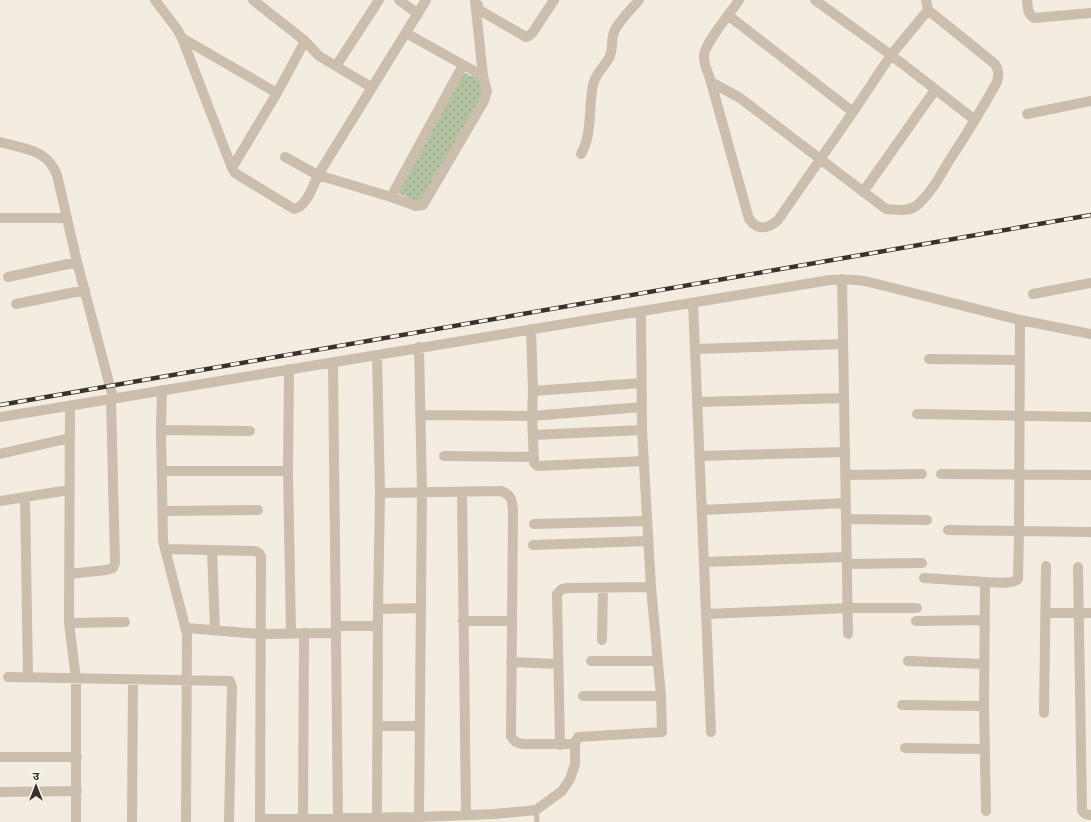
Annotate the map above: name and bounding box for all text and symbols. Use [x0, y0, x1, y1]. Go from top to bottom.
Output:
north arrow [16, 766, 56, 806]
text: उ [33, 770, 40, 783]

